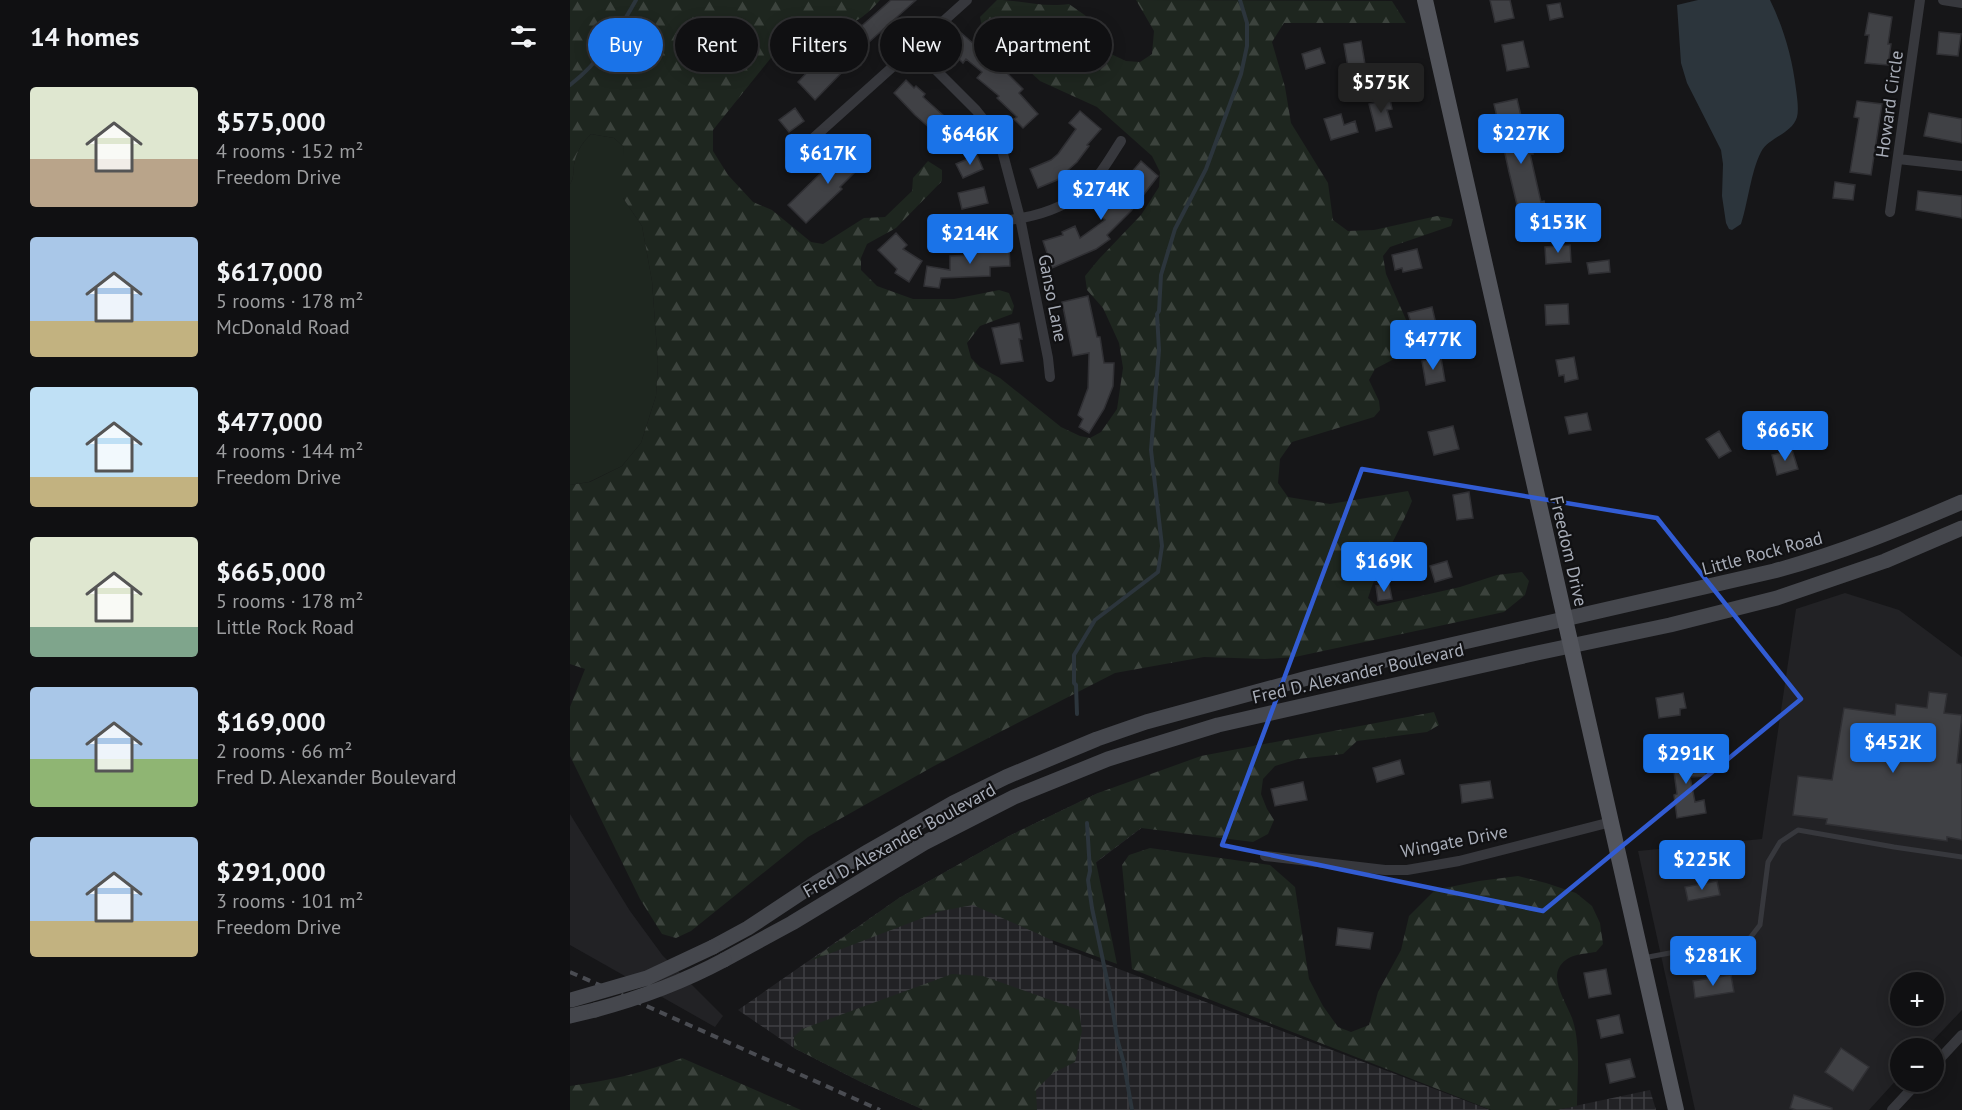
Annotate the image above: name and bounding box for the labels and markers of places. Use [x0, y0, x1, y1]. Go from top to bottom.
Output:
pin: $575K [1339, 63, 1423, 114]
pin: $227K [1479, 114, 1563, 165]
pin: $646K [928, 115, 1012, 166]
pin: $617K [786, 134, 870, 185]
pin: $274K [1059, 170, 1143, 221]
pin: $153K [1516, 203, 1600, 254]
pin: $214K [928, 214, 1012, 265]
pin: $477K [1391, 320, 1475, 371]
pin: $665K [1743, 411, 1827, 462]
pin: $169K [1342, 542, 1426, 593]
pin: $452K [1851, 723, 1935, 774]
pin: $291K [1644, 734, 1728, 785]
pin: $225K [1660, 840, 1744, 891]
pin: $281K [1671, 936, 1755, 987]

